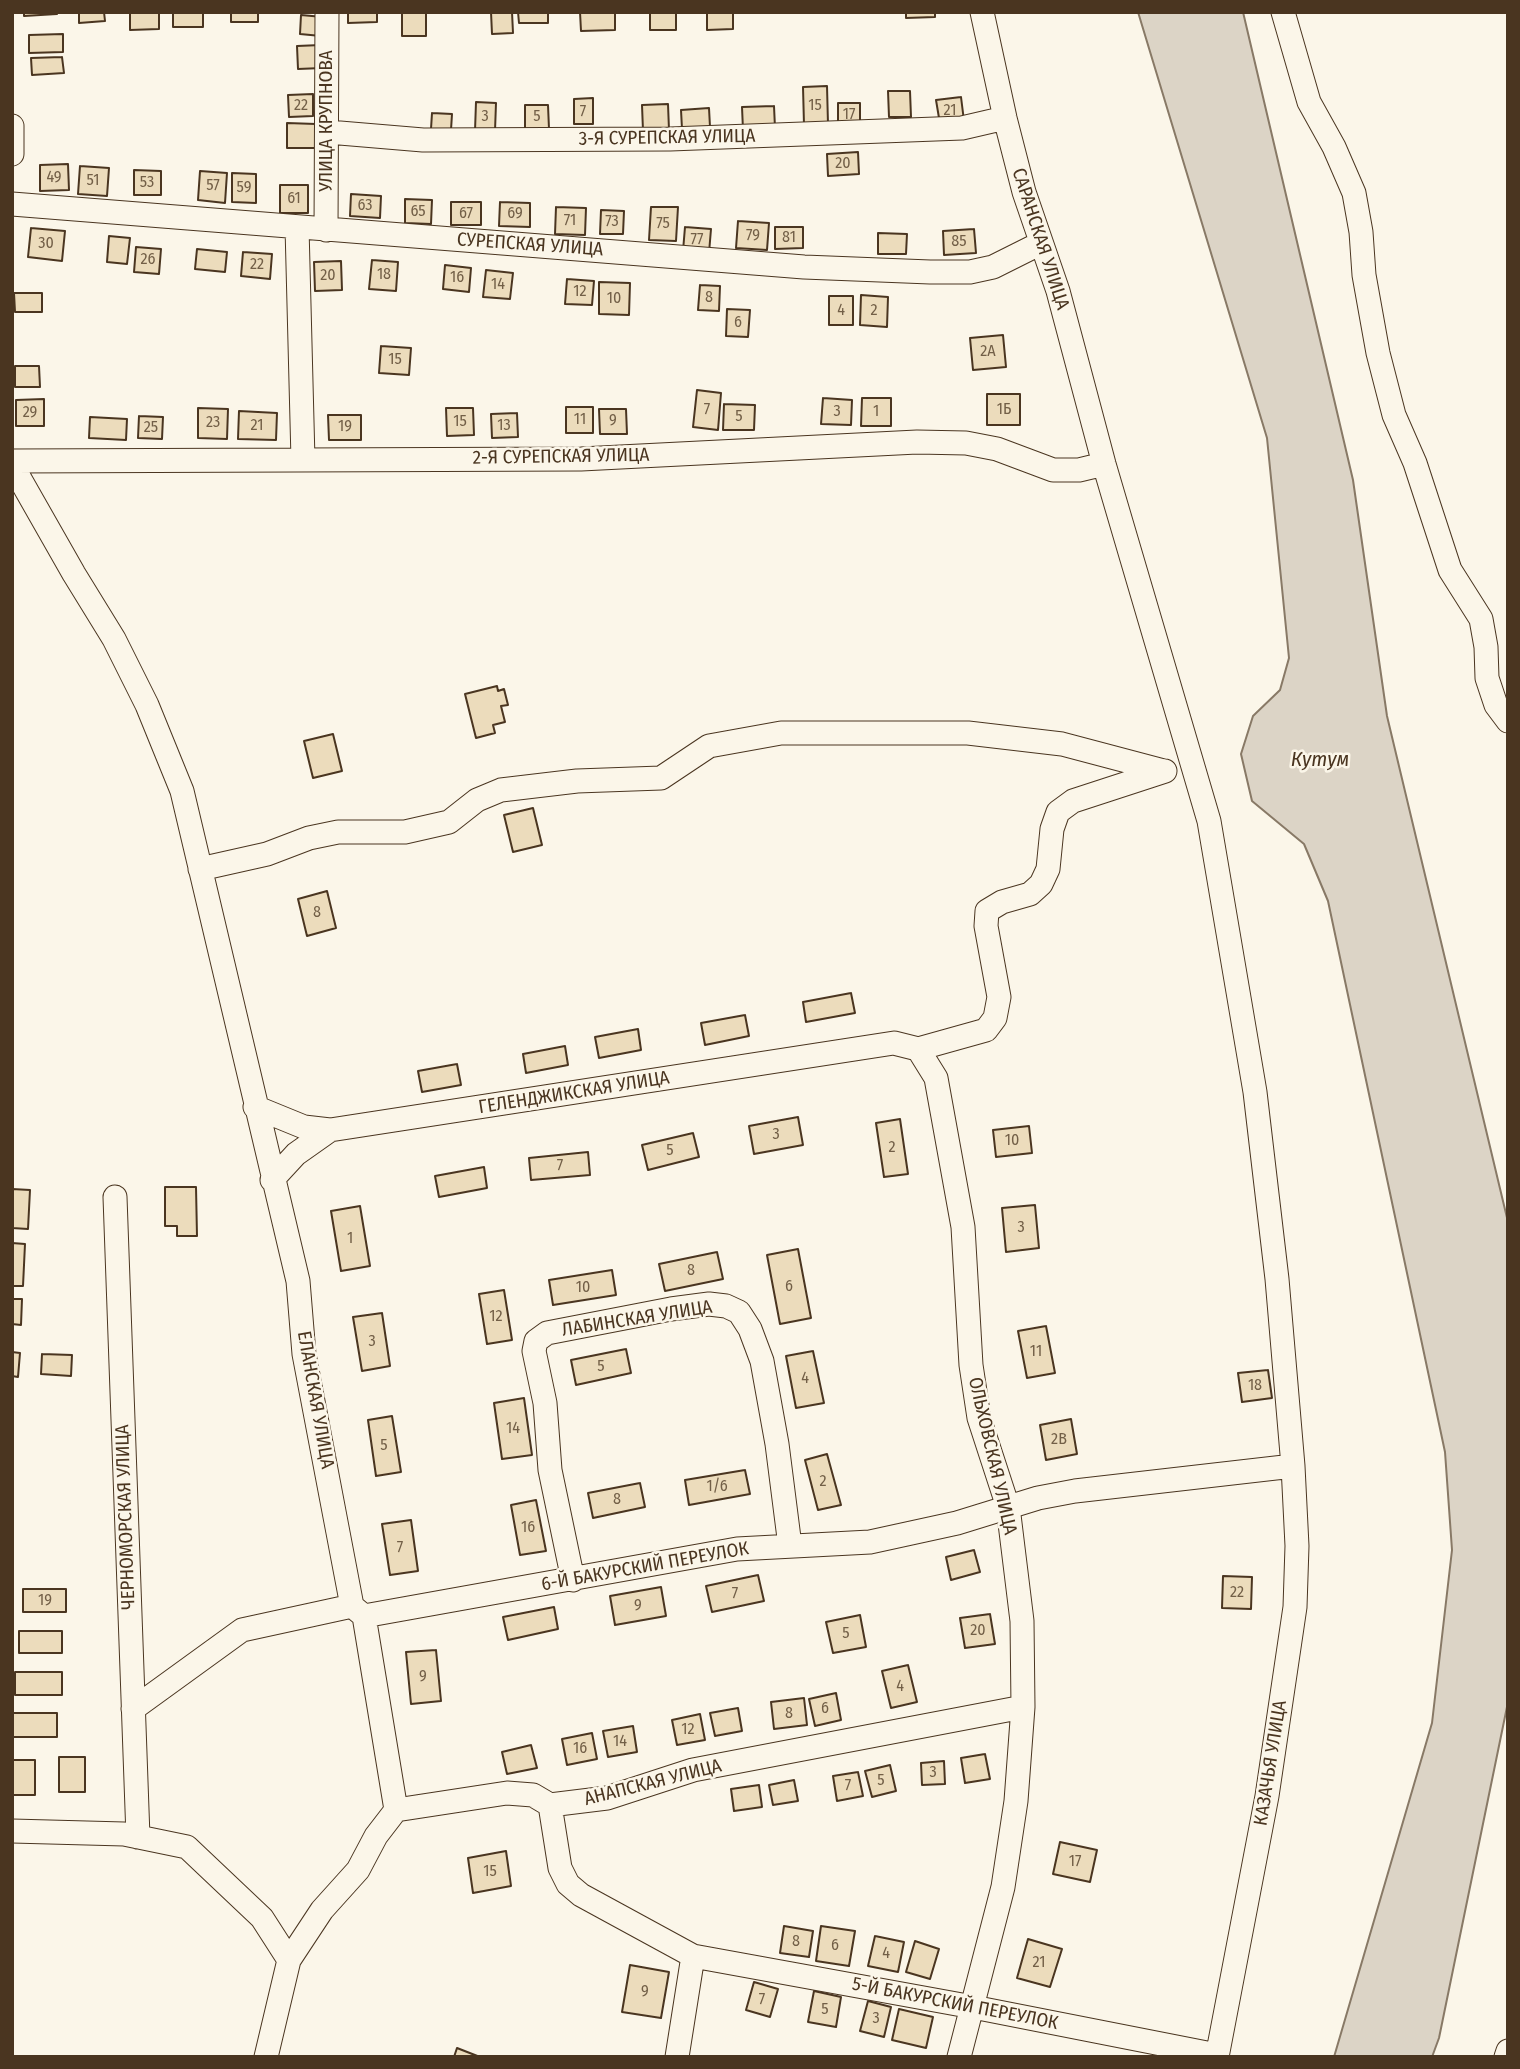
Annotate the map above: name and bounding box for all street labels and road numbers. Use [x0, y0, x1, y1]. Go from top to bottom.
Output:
street label: УЛИЦА КРУПНОВА [316, 50, 338, 192]
street label: 3-Я СУРЕПСКАЯ УЛИЦА [578, 125, 756, 151]
street label: САРАНСКАЯ УЛИЦА [1006, 165, 1074, 313]
street label: СУРЕПСКАЯ УЛИЦА [456, 229, 604, 261]
street label: 2-Я СУРЕПСКАЯ УЛИЦА [472, 444, 650, 470]
street label: ГЕЛЕНДЖИКСКАЯ УЛИЦА [477, 1067, 671, 1119]
street label: ЛАБИНСКАЯ УЛИЦА [560, 1296, 714, 1342]
street label: ЕЛАНСКАЯ УЛИЦА [292, 1329, 338, 1471]
street label: ОЛЬХОВСКАЯ УЛИЦА [963, 1375, 1021, 1537]
street label: ЧЕРНОМОРСКАЯ УЛИЦА [111, 1424, 141, 1610]
street label: 6-Й БАКУРСКИЙ ПЕРЕУЛОК [540, 1538, 750, 1596]
street label: КАЗАЧЬЯ УЛИЦА [1250, 1699, 1292, 1827]
street label: АНАПСКАЯ УЛИЦА [582, 1755, 724, 1811]
street label: 5-Й БАКУРСКИЙ ПЕРЕУЛОК [850, 1973, 1060, 2035]

